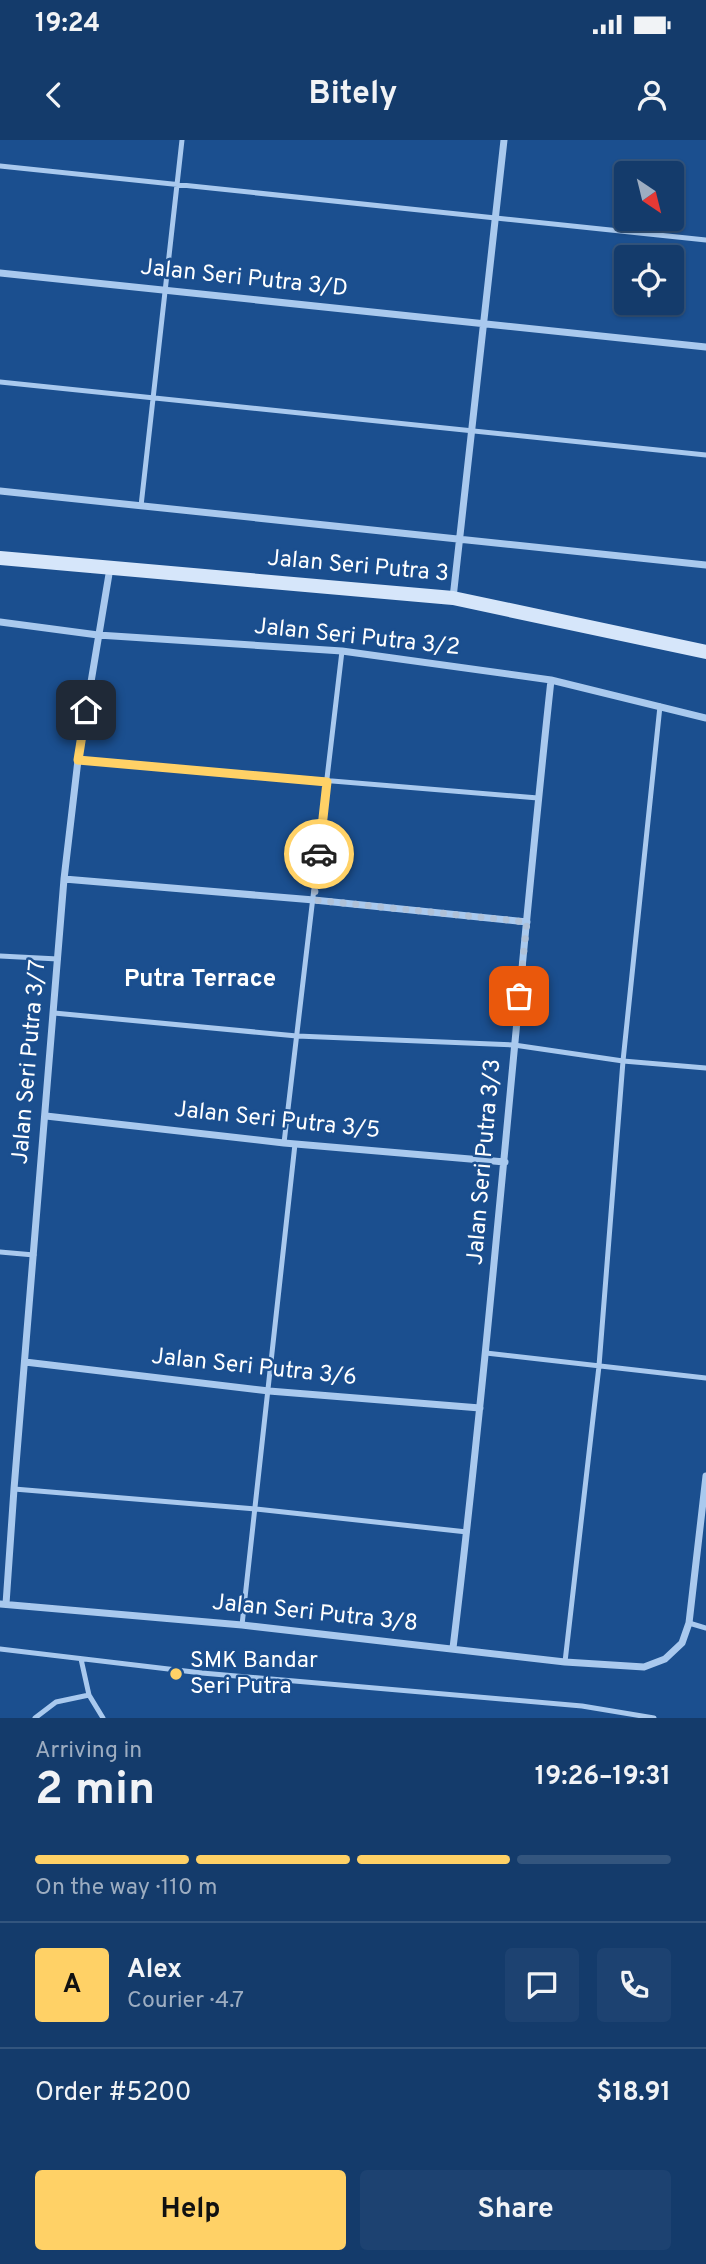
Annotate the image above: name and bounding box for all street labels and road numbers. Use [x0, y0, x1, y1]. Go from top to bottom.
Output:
street label: Jalan Seri Putra 3/D [139, 254, 349, 304]
street label: Jalan Seri Putra 3 [266, 545, 450, 589]
street label: Jalan Seri Putra 3/2 [253, 613, 461, 663]
street label: Jalan Seri Putra 3/7 [7, 959, 53, 1165]
street label: Jalan Seri Putra 3/3 [462, 1058, 508, 1266]
street label: Jalan Seri Putra 3/5 [173, 1096, 381, 1146]
street label: Jalan Seri Putra 3/6 [150, 1343, 358, 1393]
street label: Jalan Seri Putra 3/8 [211, 1589, 419, 1639]

